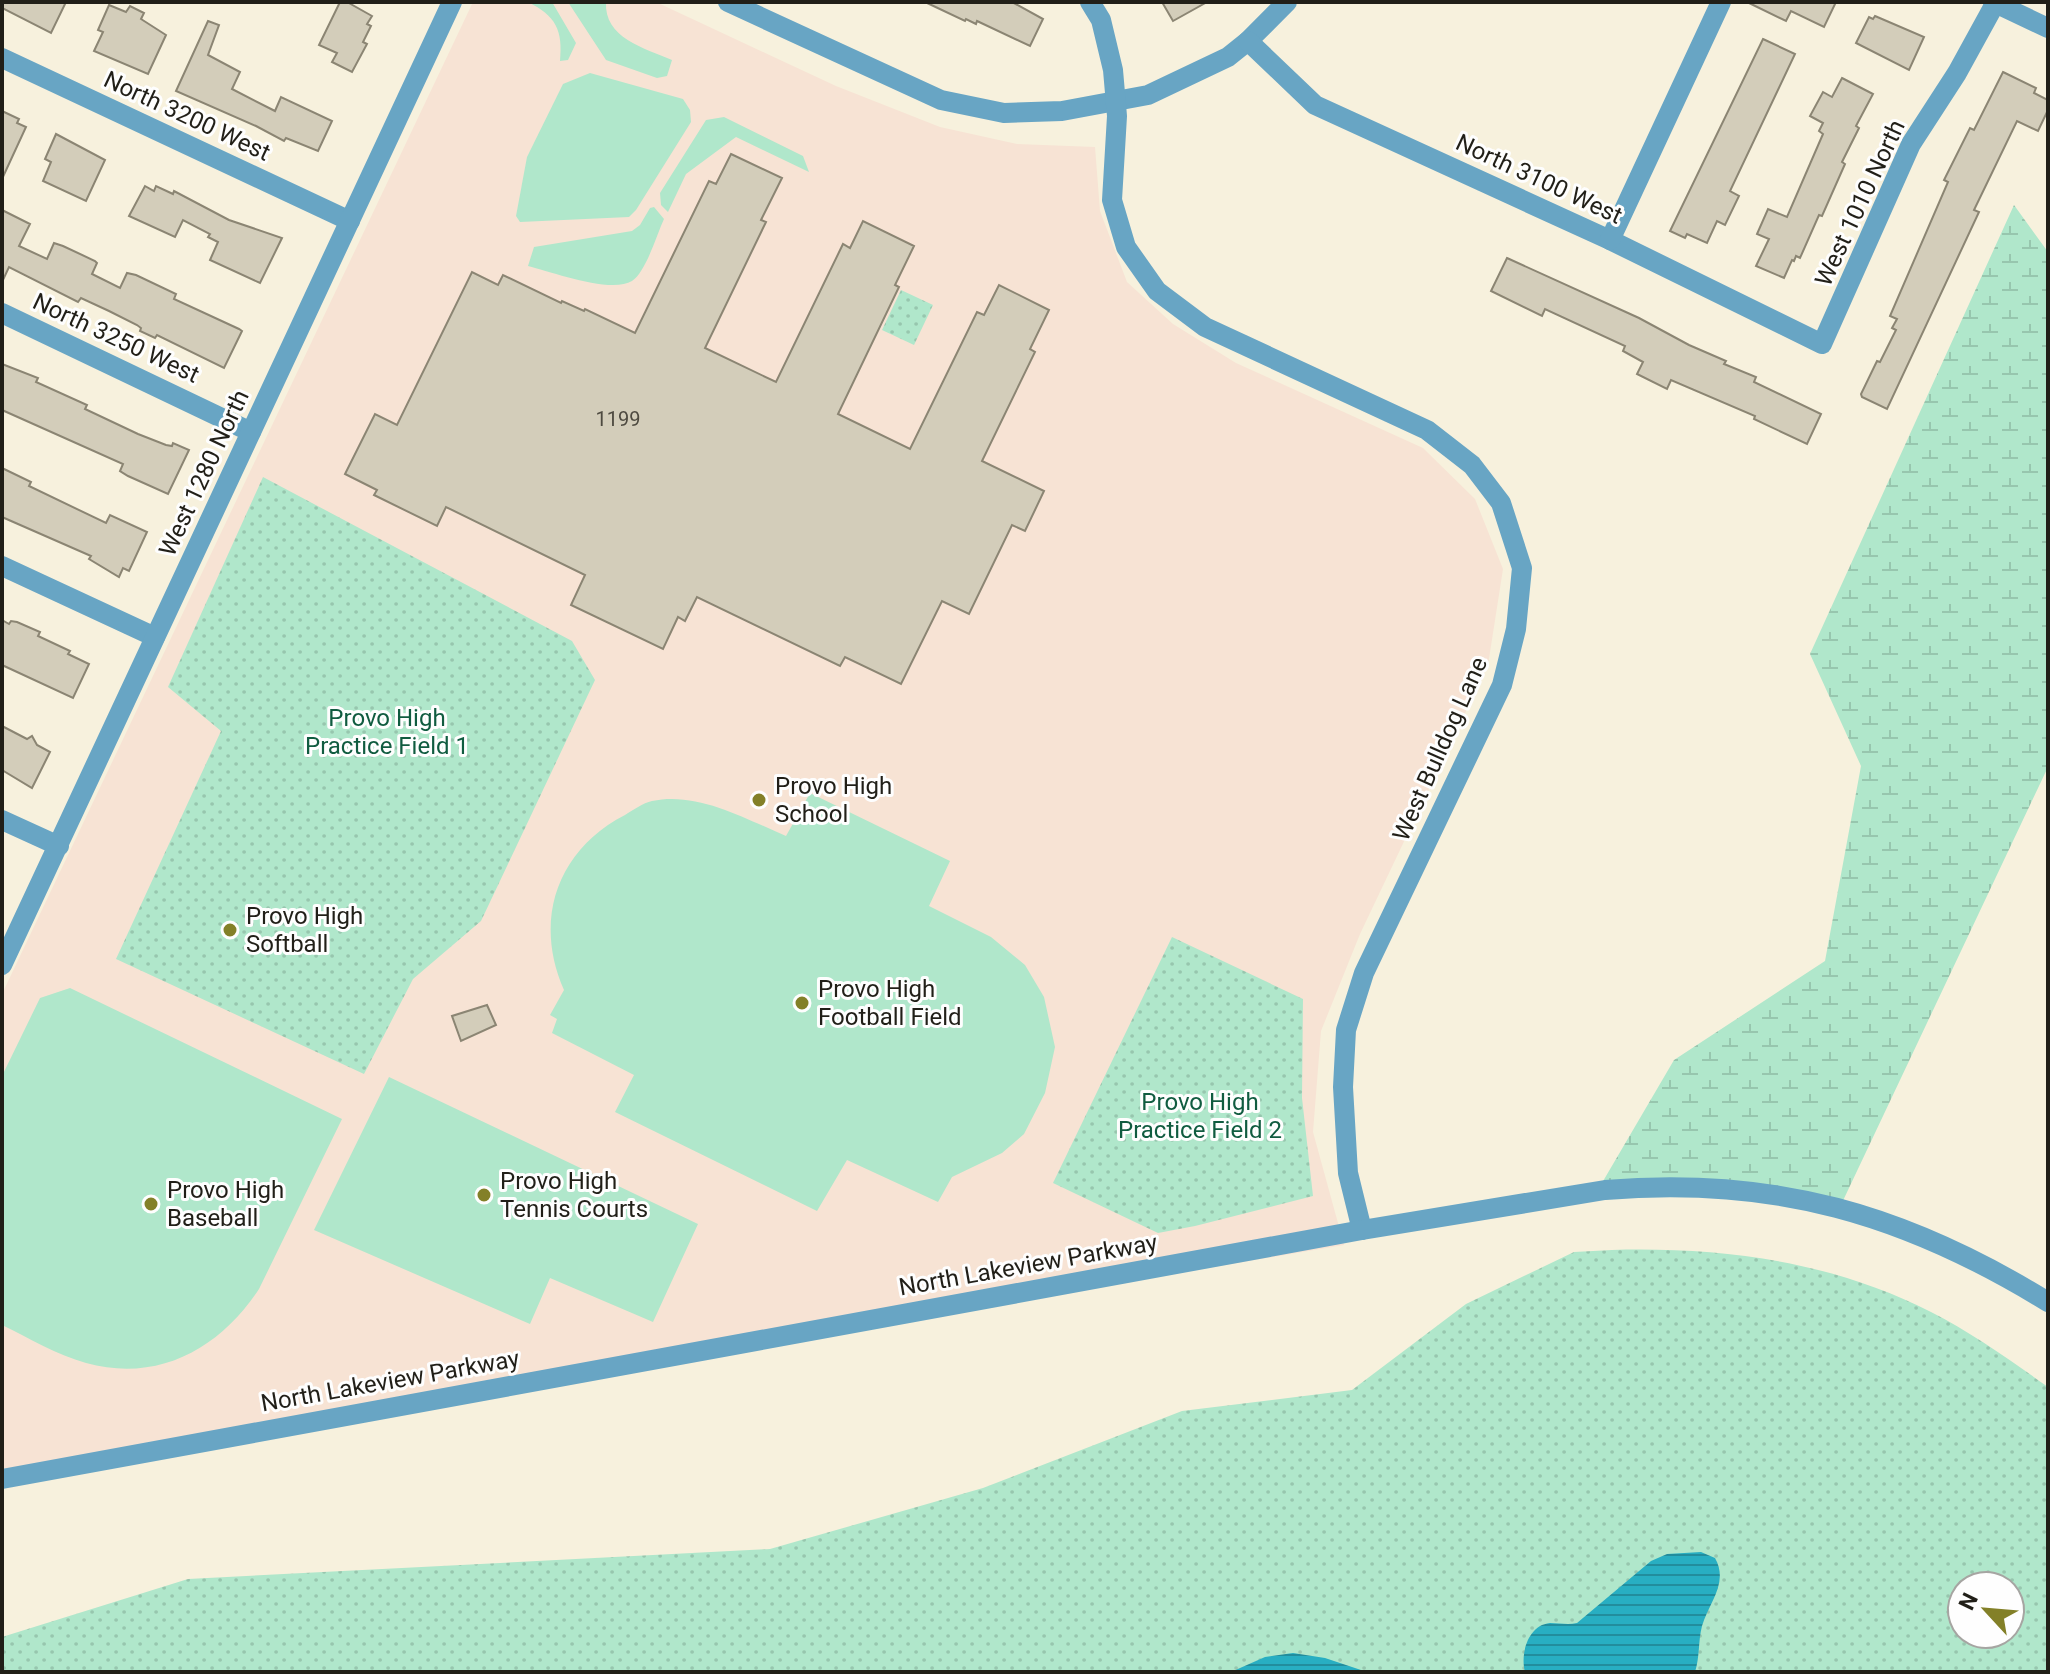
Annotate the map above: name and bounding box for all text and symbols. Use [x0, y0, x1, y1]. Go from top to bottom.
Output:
street label: North 3200 West [99, 65, 275, 167]
street label: West 1010 North [1809, 115, 1911, 291]
street label: North 3100 West [1451, 128, 1627, 230]
street label: North 3250 West [28, 287, 204, 389]
street label: West 1280 North [153, 385, 255, 561]
house number: 1199 [596, 407, 640, 431]
street label: West Bulldog Lane [1387, 653, 1493, 845]
park label: Provo High Practice Field 1 [305, 704, 469, 760]
place label: Provo High School [775, 772, 892, 828]
marker: Provo High School [750, 791, 768, 809]
place label: Provo High Softball [246, 902, 363, 958]
marker: Provo High Softball [221, 921, 239, 939]
place label: Provo High Football Field [818, 975, 962, 1031]
marker: Provo High Football Field [793, 994, 811, 1012]
park label: Provo High Practice Field 2 [1118, 1088, 1282, 1144]
place label: Provo High Tennis Courts [500, 1167, 648, 1223]
place label: Provo High Baseball [167, 1176, 284, 1232]
marker: Provo High Tennis Courts [475, 1186, 493, 1204]
marker: Provo High Baseball [142, 1195, 160, 1213]
street label: North Lakeview Parkway [897, 1228, 1160, 1302]
street label: North Lakeview Parkway [259, 1344, 522, 1418]
north arrow [1946, 1570, 2026, 1650]
text: N [1954, 1589, 1983, 1614]

